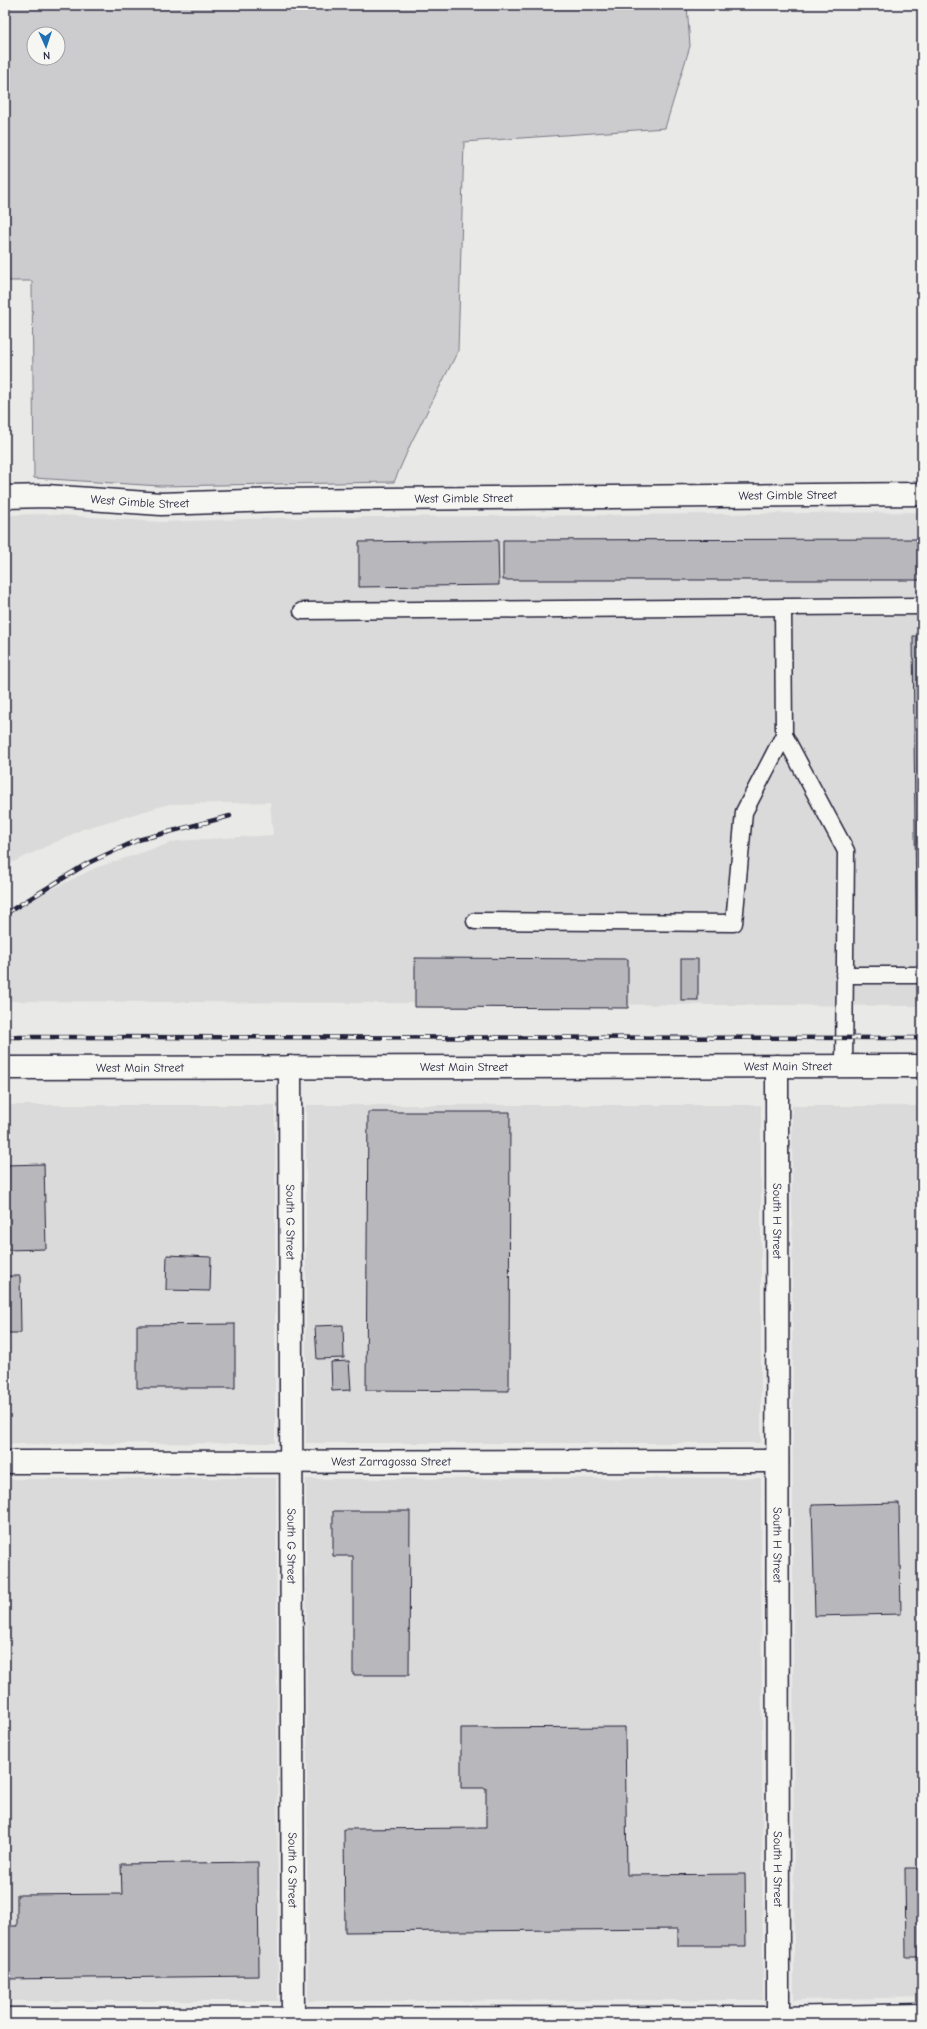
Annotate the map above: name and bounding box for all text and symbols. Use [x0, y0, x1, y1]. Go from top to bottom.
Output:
north arrow [26, 26, 66, 66]
text: N [43, 49, 50, 62]
street label: West Gimble Street [738, 488, 837, 503]
street label: West Gimble Street [414, 491, 514, 506]
street label: West Gimble Street [90, 492, 190, 511]
street label: West Main Street [744, 1059, 832, 1073]
street label: West Main Street [420, 1060, 508, 1074]
street label: West Main Street [96, 1061, 184, 1075]
street label: South H Street [770, 1183, 784, 1259]
street label: South G Street [283, 1184, 298, 1260]
street label: West Zarragossa Street [331, 1454, 451, 1469]
street label: South H Street [770, 1507, 785, 1583]
street label: South G Street [284, 1508, 299, 1584]
street label: South H Street [771, 1831, 785, 1907]
street label: South G Street [285, 1832, 300, 1908]

